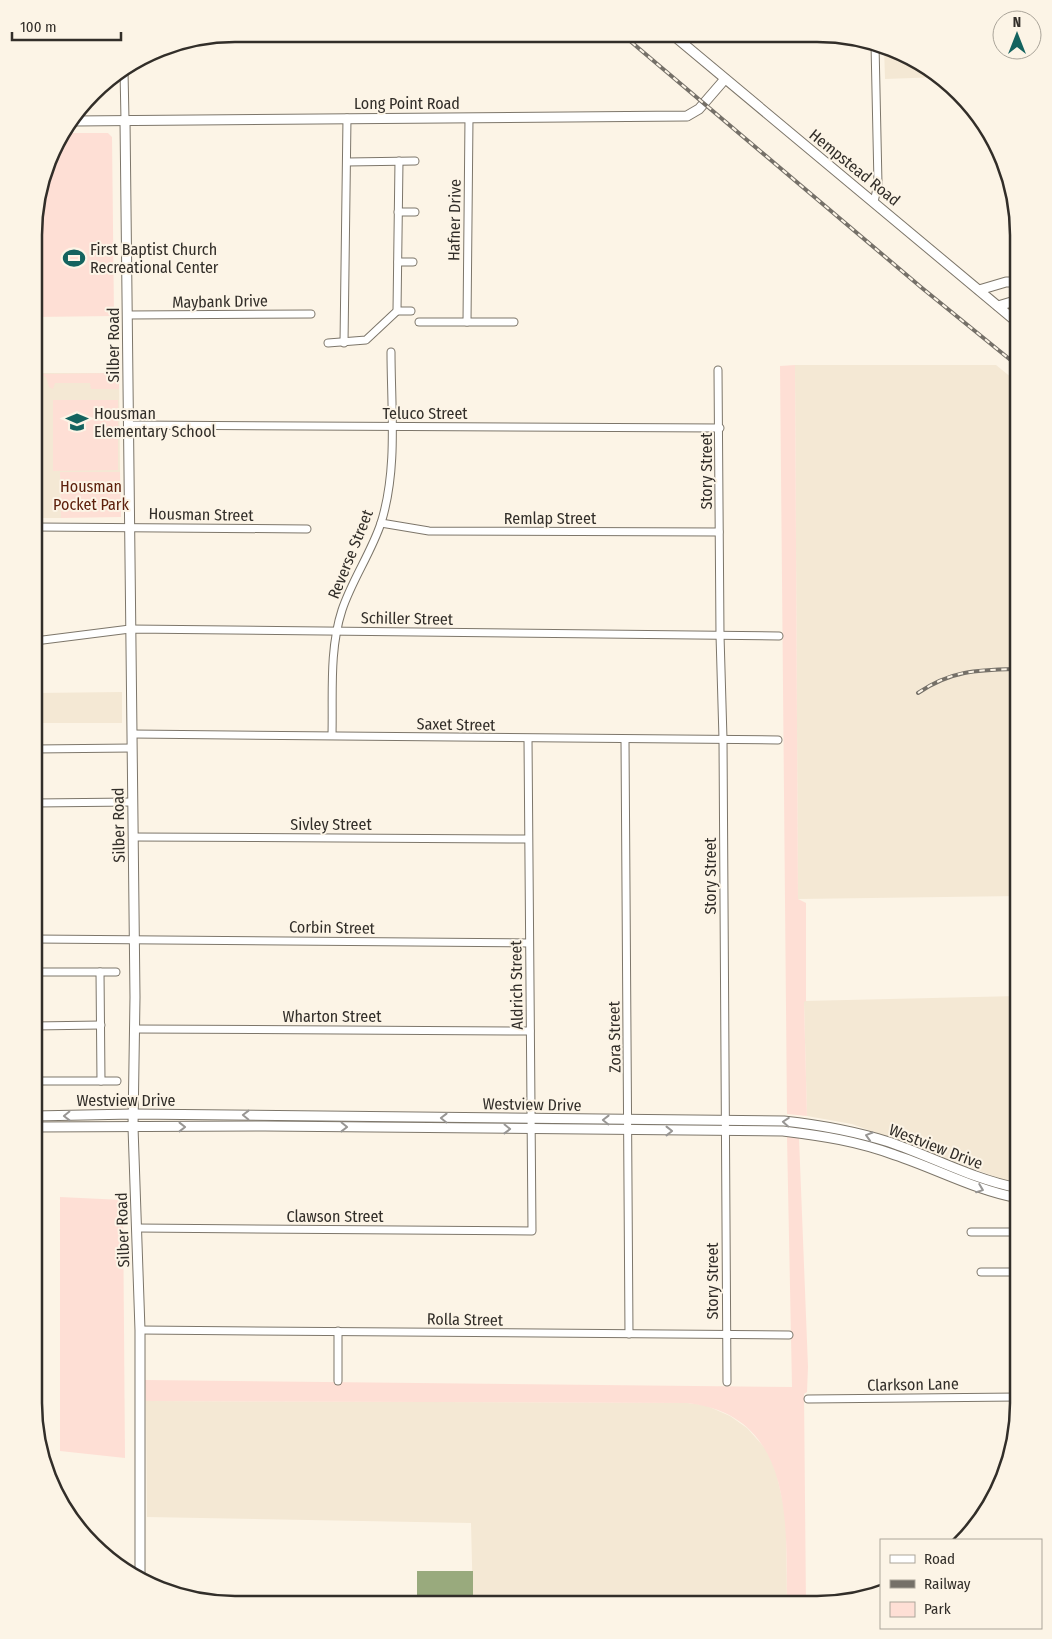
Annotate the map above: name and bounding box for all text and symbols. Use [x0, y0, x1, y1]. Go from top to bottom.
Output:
scale bar [12, 10, 121, 42]
north arrow [992, 10, 1042, 60]
text: N [1013, 14, 1021, 31]
text: 100 m [20, 18, 57, 36]
street label: Long Point Road [354, 94, 460, 113]
street label: Hempstead Road [805, 125, 904, 210]
street label: Hafner Drive [444, 179, 465, 261]
place label: First Baptist Church Recreational Center [90, 240, 219, 277]
sports icon: First Baptist Church Recreational Center [61, 245, 87, 271]
street label: Maybank Drive [172, 291, 268, 312]
street label: Silber Road [104, 307, 123, 383]
place label: Housman Elementary School [94, 404, 216, 441]
street label: Teluco Street [382, 404, 468, 423]
school or university icon: Housman Elementary School [64, 409, 90, 435]
street label: Story Street [697, 432, 716, 510]
park label: Housman Pocket Park [53, 477, 129, 514]
street label: Housman Street [148, 504, 254, 525]
street label: Reverse Street [324, 506, 377, 602]
street label: Remlap Street [504, 509, 597, 528]
street label: Schiller Street [361, 608, 454, 629]
street label: Saxet Street [416, 714, 496, 735]
street label: Silber Road [108, 787, 129, 863]
street label: Sivley Street [290, 815, 372, 834]
street label: Story Street [701, 837, 720, 915]
street label: Corbin Street [289, 917, 376, 938]
street label: Aldrich Street [506, 939, 527, 1030]
street label: Zora Street [604, 1000, 625, 1073]
street label: Wharton Street [283, 1007, 382, 1026]
street label: Westview Drive [77, 1091, 176, 1110]
street label: Westview Drive [482, 1094, 582, 1115]
one-way arrow [63, 1110, 71, 1121]
one-way arrow [242, 1110, 250, 1121]
one-way arrow [440, 1113, 448, 1123]
one-way arrow [602, 1115, 610, 1125]
one-way arrow [782, 1117, 790, 1128]
street label: Westview Drive [886, 1120, 985, 1173]
one-way arrow [178, 1122, 186, 1132]
one-way arrow [341, 1122, 349, 1132]
one-way arrow [504, 1124, 511, 1134]
one-way arrow [666, 1126, 674, 1136]
one-way arrow [865, 1132, 874, 1142]
one-way arrow [975, 1183, 984, 1193]
street label: Silber Road [112, 1192, 133, 1268]
street label: Clawson Street [286, 1207, 384, 1226]
street label: Story Street [703, 1242, 722, 1320]
street label: Rolla Street [427, 1309, 504, 1330]
street label: Clarkson Lane [867, 1374, 959, 1395]
legend [880, 1539, 1042, 1629]
text: Road [924, 1550, 955, 1568]
text: Railway [924, 1575, 971, 1593]
text: Park [924, 1600, 951, 1618]

